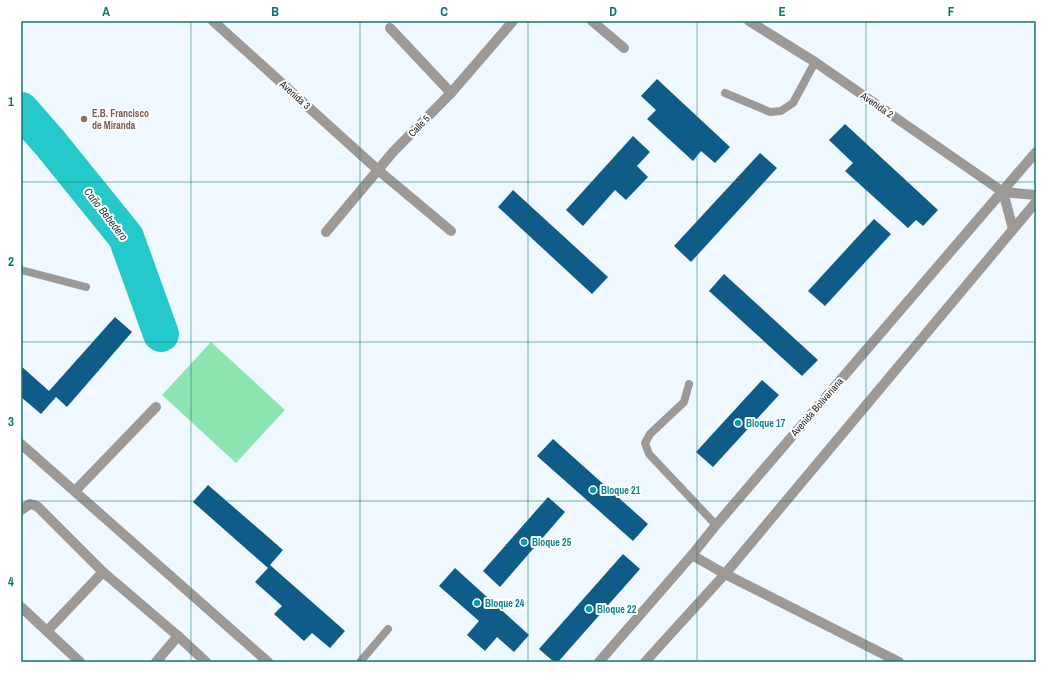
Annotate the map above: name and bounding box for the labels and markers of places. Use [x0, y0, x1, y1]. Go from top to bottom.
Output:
place label: E.B. Francisco de Miranda [92, 107, 149, 132]
marker: E.B. Francisco de Miranda [79, 114, 89, 124]
place label: Bloque 17 [746, 417, 786, 430]
marker: Bloque 17 [733, 418, 743, 428]
place label: Bloque 21 [601, 484, 641, 497]
marker: Bloque 21 [588, 485, 598, 495]
place label: Bloque 25 [532, 536, 572, 549]
marker: Bloque 25 [519, 537, 529, 547]
place label: Bloque 24 [485, 597, 525, 610]
marker: Bloque 24 [472, 598, 482, 608]
place label: Bloque 22 [597, 603, 637, 616]
marker: Bloque 22 [584, 604, 594, 614]

